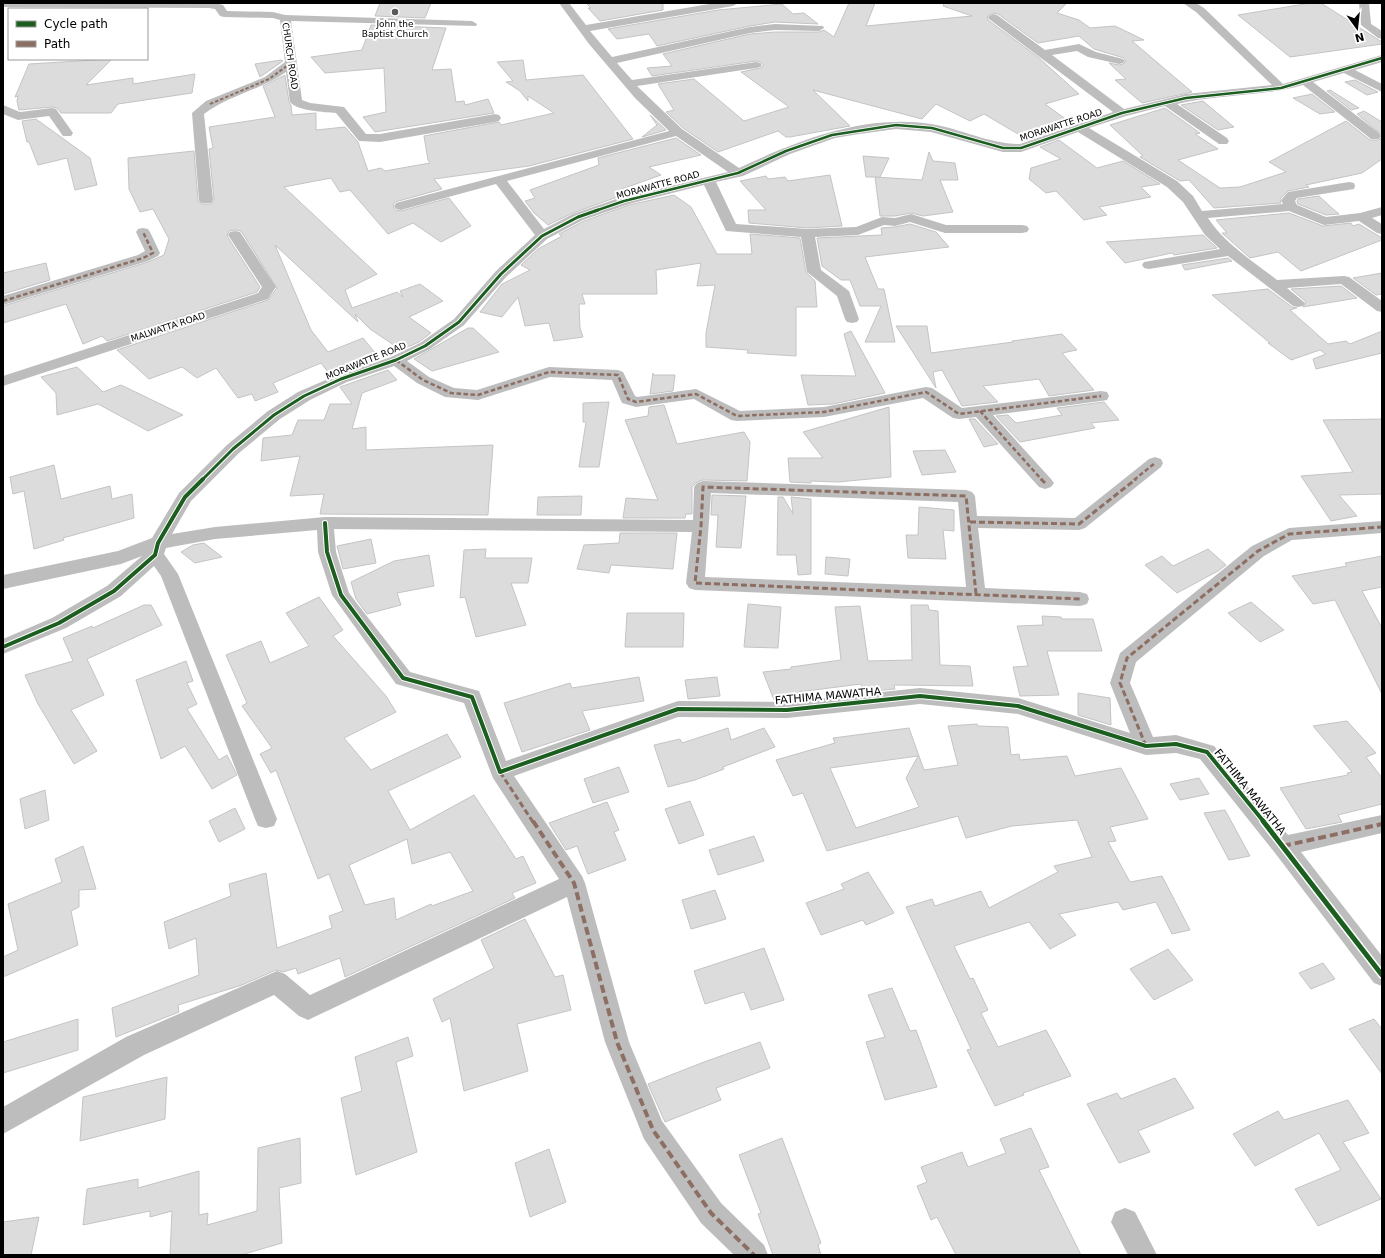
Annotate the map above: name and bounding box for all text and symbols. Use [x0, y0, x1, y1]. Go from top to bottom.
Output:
marker: John the Baptist Church [390, 7, 400, 17]
legend [8, 8, 148, 60]
north arrow [1337, 8, 1377, 48]
text: Cycle path [44, 17, 108, 31]
place label: John the Baptist Church [362, 19, 428, 39]
street label: CHURCH ROAD [280, 22, 300, 90]
text: N [1353, 30, 1366, 45]
text: Path [44, 37, 70, 51]
street label: MORAWATTE ROAD [1019, 107, 1103, 143]
street label: MORAWATTE ROAD [615, 169, 701, 201]
street label: MALWATTA ROAD [130, 310, 206, 344]
street label: MORAWATTE ROAD [324, 340, 408, 382]
street label: FATHIMA MAWATHA [774, 685, 882, 707]
street label: FATHIMA MAWATHA [1211, 746, 1289, 838]

